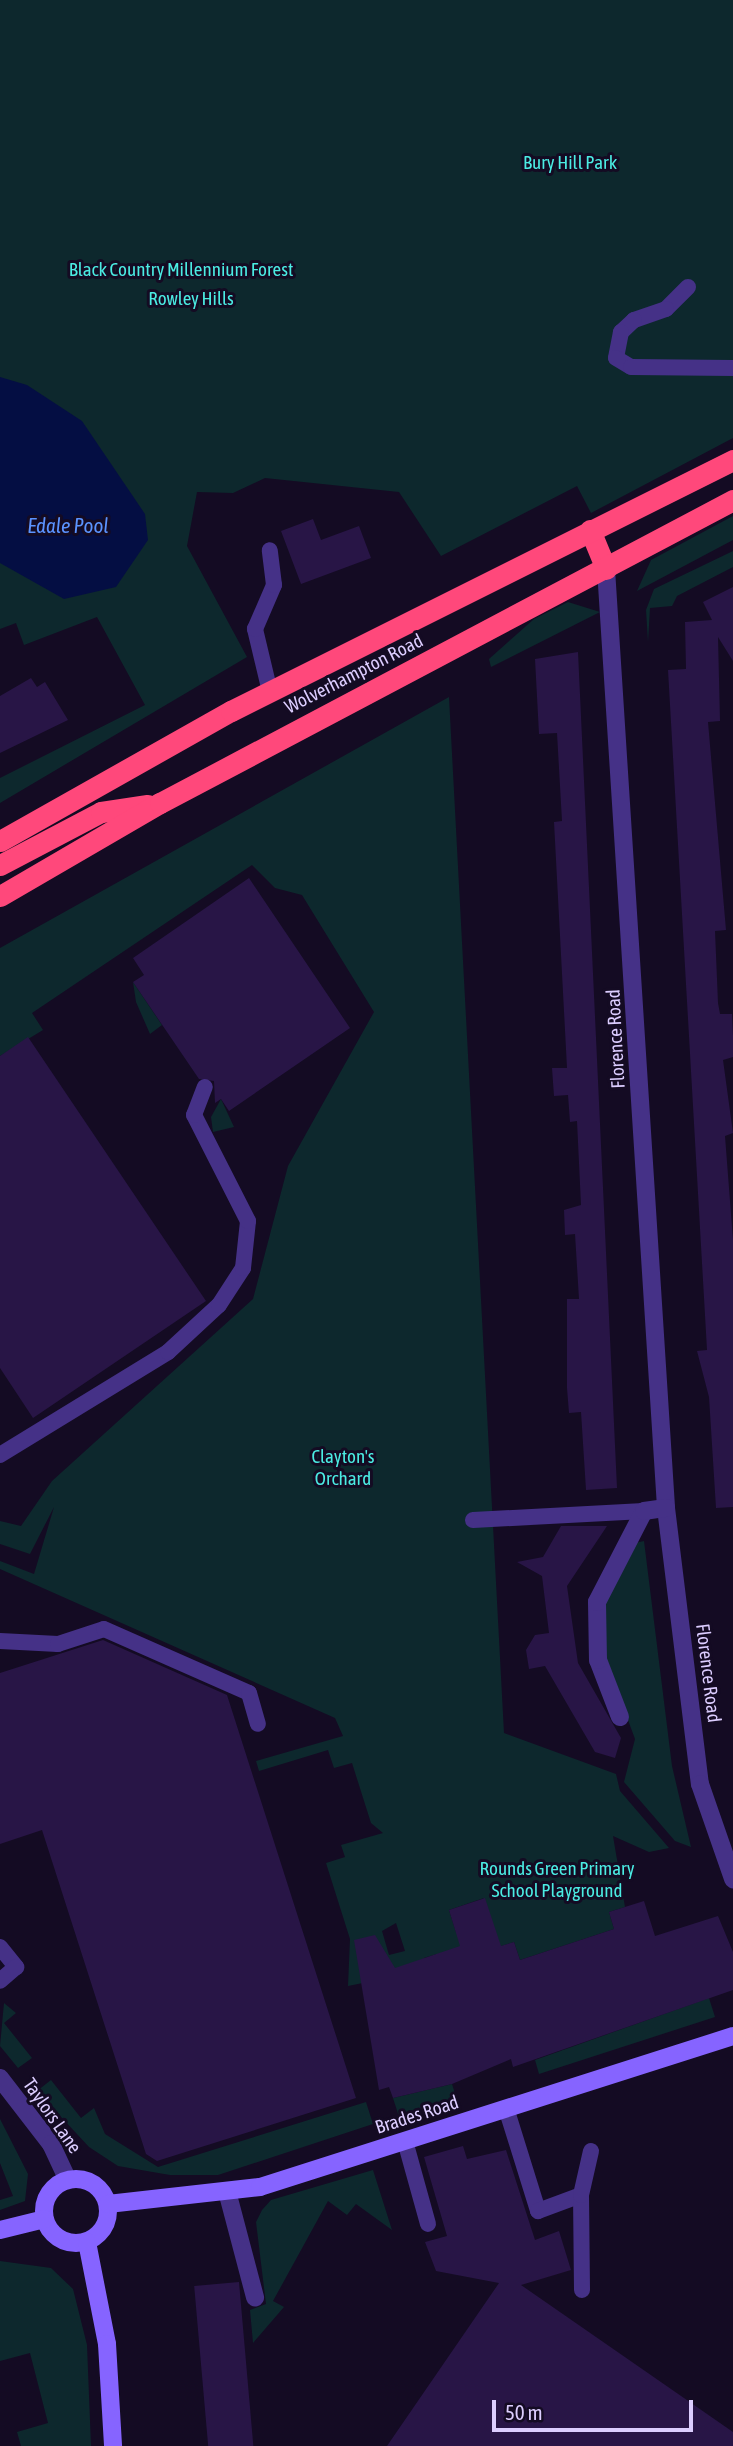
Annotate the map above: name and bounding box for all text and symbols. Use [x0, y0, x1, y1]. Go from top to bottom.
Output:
park label: Bury Hill Park [523, 152, 617, 174]
park label: Black Country Millennium Forest [69, 259, 293, 281]
park label: Rowley Hills [148, 288, 234, 310]
water label: Edale Pool [27, 512, 109, 538]
street label: Wolverhampton Road [281, 629, 427, 719]
street label: Florence Road [602, 989, 630, 1089]
park label: Clayton's Orchard [311, 1446, 375, 1490]
street label: Florence Road [691, 1622, 725, 1724]
park label: Rounds Green Primary School Playground [479, 1858, 635, 1902]
street label: Taylors Lane [18, 2074, 86, 2158]
street label: Brades Road [372, 2091, 462, 2139]
scale bar [495, 2386, 696, 2430]
text: 50 m [505, 2400, 543, 2424]

